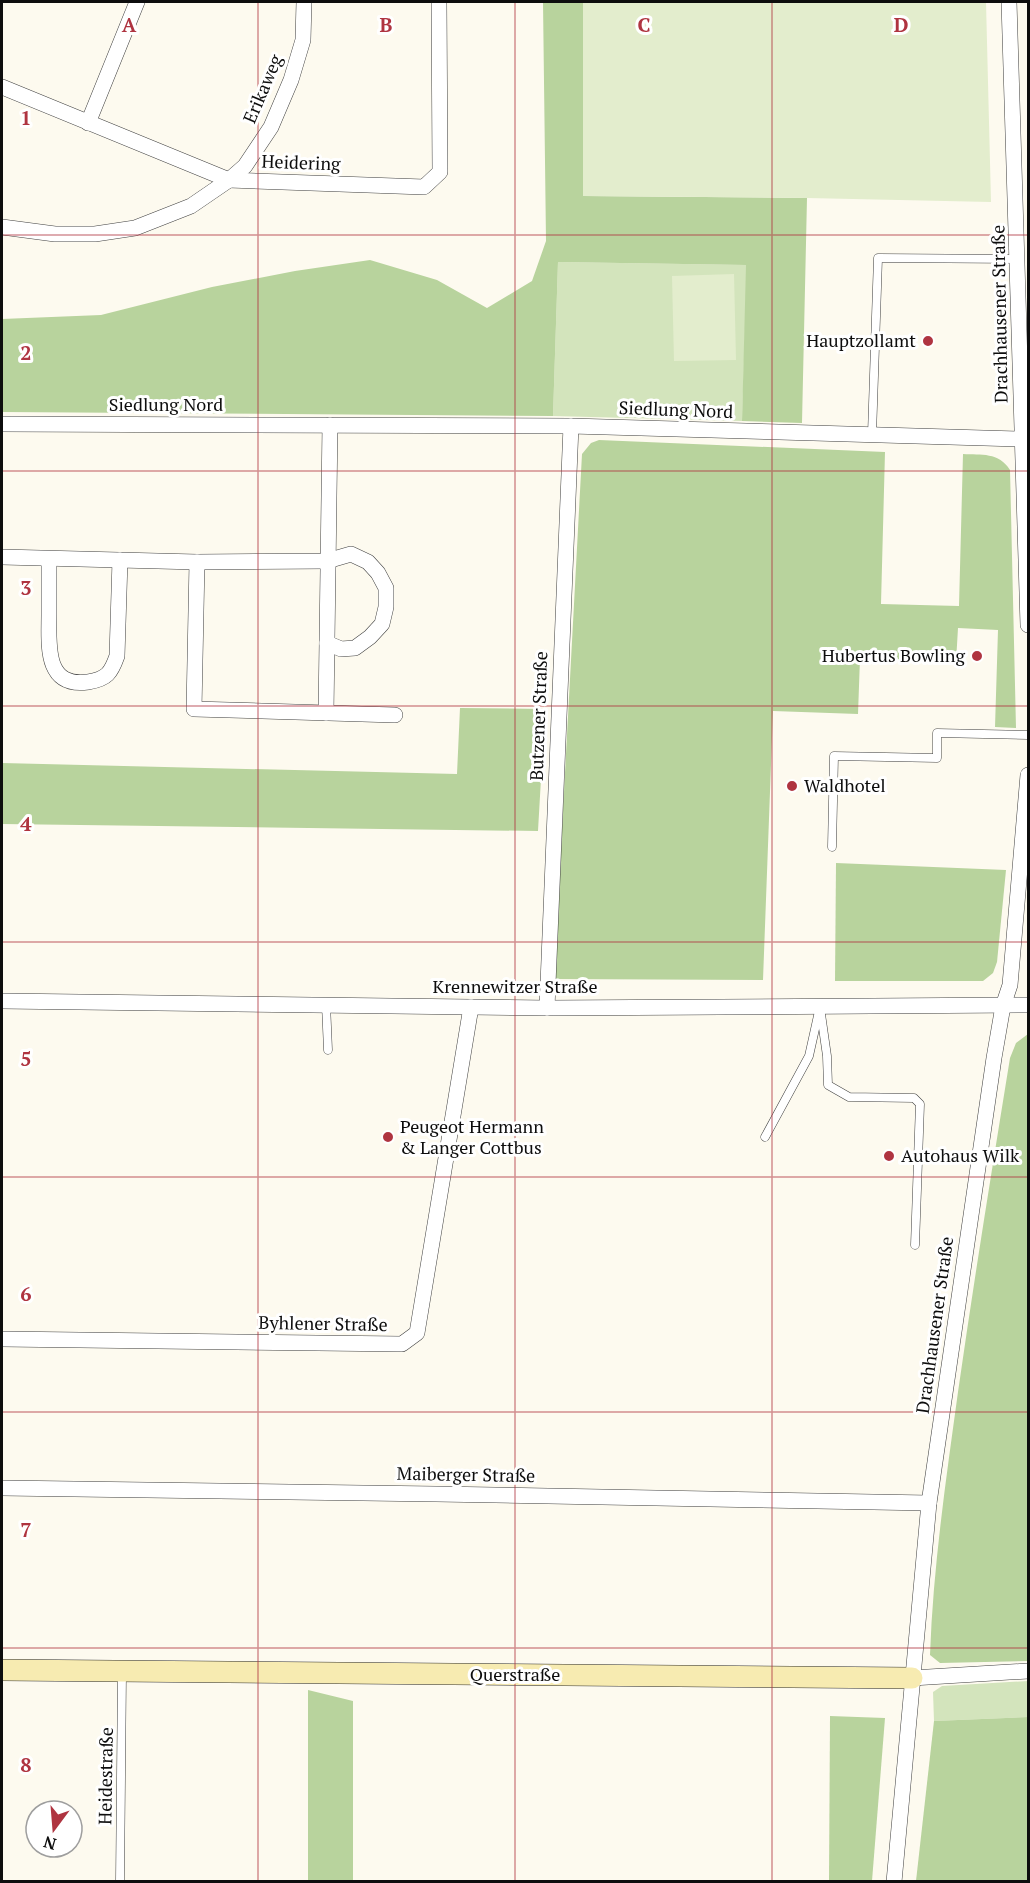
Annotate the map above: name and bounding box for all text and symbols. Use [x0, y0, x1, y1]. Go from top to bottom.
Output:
text: A [122, 11, 137, 38]
text: B [380, 11, 393, 38]
text: C [637, 11, 651, 38]
text: D [894, 11, 908, 38]
street label: Erikaweg [237, 50, 288, 127]
text: 1 [20, 104, 32, 131]
street label: Heidering [261, 149, 342, 175]
street label: Drachhausener Straße [985, 225, 1013, 403]
place label: Hauptzollamt [806, 328, 916, 352]
marker: Hauptzollamt [921, 334, 935, 348]
text: 2 [20, 339, 32, 366]
street label: Siedlung Nord [109, 392, 223, 416]
street label: Siedlung Nord [618, 395, 734, 423]
text: 3 [20, 574, 32, 601]
place label: Hubertus Bowling [822, 643, 966, 667]
marker: Hubertus Bowling [970, 649, 984, 663]
street label: Butzener Straße [524, 651, 552, 781]
place label: Waldhotel [804, 773, 886, 797]
marker: Waldhotel [785, 779, 799, 793]
text: 4 [20, 810, 32, 837]
street label: Krennewitzer Straße [433, 974, 597, 998]
text: 5 [20, 1045, 32, 1072]
place label: Peugeot Hermann & Langer Cottbus [400, 1114, 544, 1159]
marker: Peugeot Hermann & Langer Cottbus [381, 1130, 395, 1144]
place label: Autohaus Wilk [901, 1143, 1020, 1167]
marker: Autohaus Wilk [882, 1149, 896, 1163]
street label: Drachhausener Straße [910, 1235, 958, 1415]
text: 6 [20, 1280, 32, 1307]
street label: Byhlener Straße [258, 1310, 388, 1336]
street label: Maiberger Straße [397, 1461, 536, 1487]
text: 7 [20, 1516, 32, 1543]
street label: Querstraße [470, 1662, 560, 1686]
street label: Heidestraße [92, 1727, 118, 1825]
text: 8 [20, 1751, 32, 1778]
north arrow [24, 1799, 84, 1859]
text: N [41, 1831, 59, 1856]

